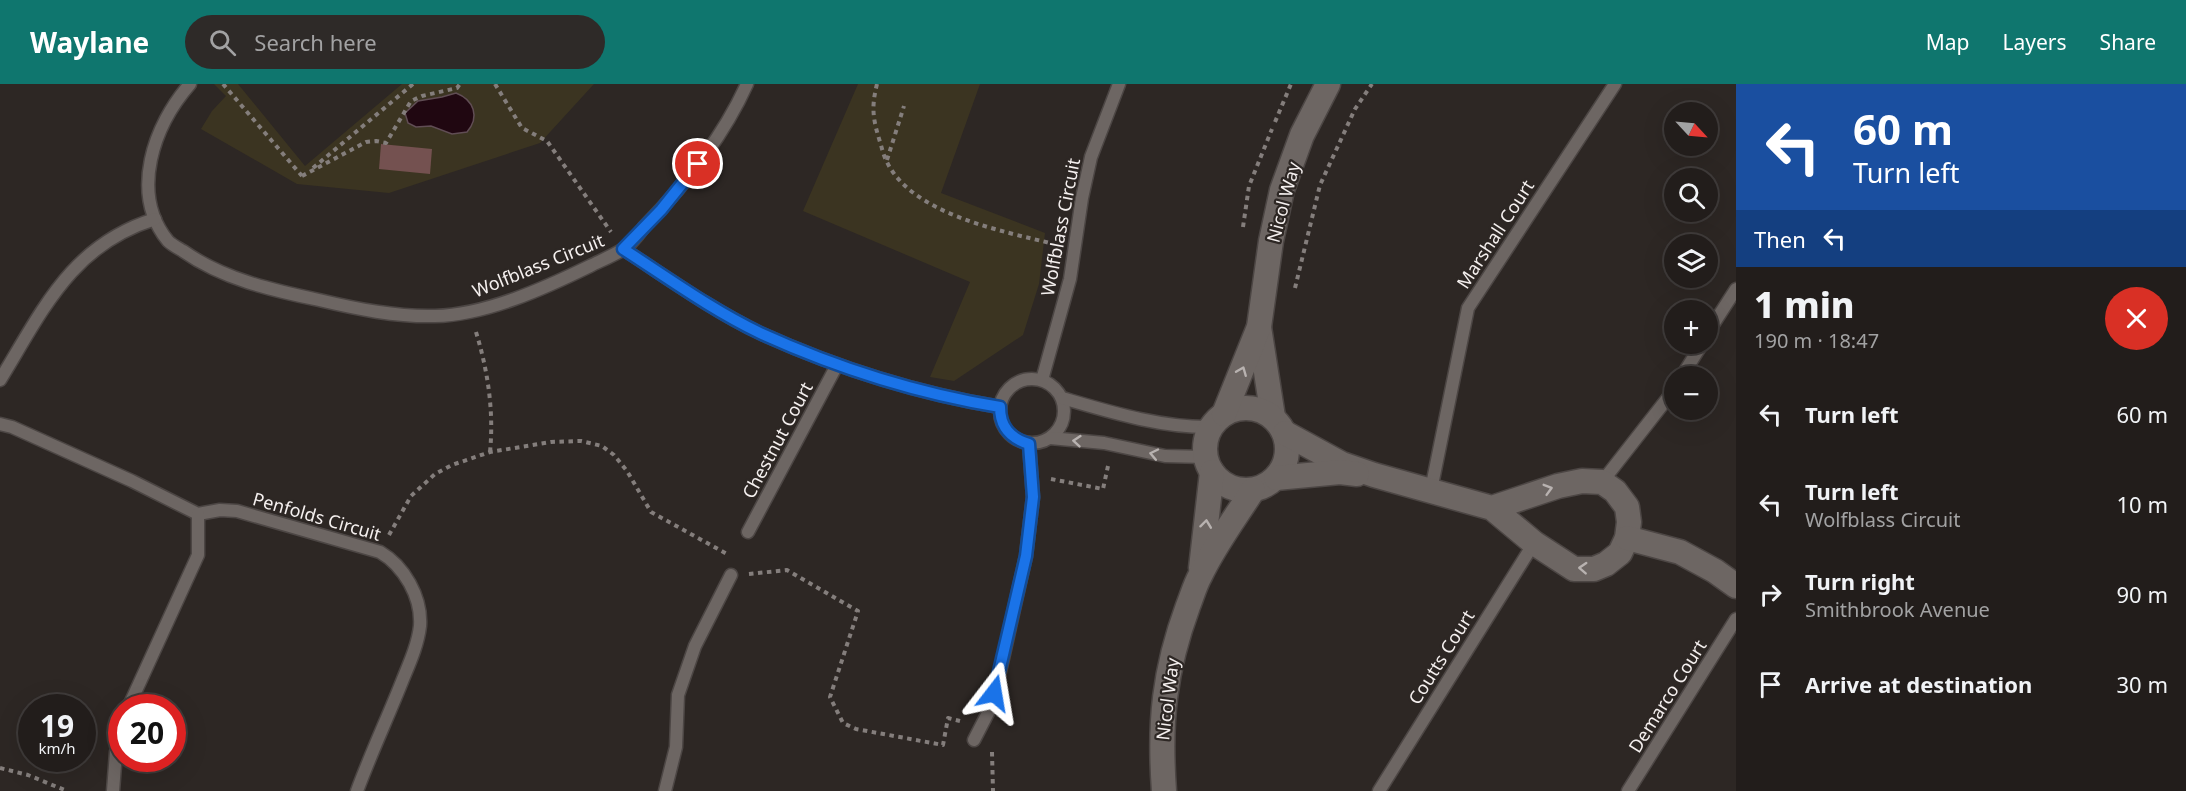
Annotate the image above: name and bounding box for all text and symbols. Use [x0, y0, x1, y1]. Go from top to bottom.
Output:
search box [185, 15, 605, 69]
text: Waylane [30, 23, 149, 61]
icon: search [206, 26, 239, 59]
text: Search here [254, 27, 377, 57]
text: Map [1926, 28, 1970, 56]
text: Layers [2003, 28, 2067, 56]
text: Share [2100, 28, 2156, 56]
text: 60 m [1853, 100, 1953, 157]
north arrow [1664, 102, 1718, 156]
map controls [1664, 102, 1718, 420]
icon: left [1754, 108, 1832, 186]
pin [672, 138, 723, 189]
icon: arrive [681, 147, 714, 180]
text: Turn left [1853, 154, 1959, 191]
street label: Wolfblass Circuit [1035, 156, 1085, 298]
street label: Nicol Way [1261, 158, 1306, 245]
button: search [1664, 168, 1718, 222]
street label: Marshall Court [1451, 175, 1539, 293]
icon: left [1818, 222, 1851, 255]
text: Then [1754, 224, 1806, 254]
street label: Wolfblass Circuit [469, 227, 608, 302]
button: layers [1664, 234, 1718, 288]
text: 1 min [1754, 280, 1855, 329]
button: close [2105, 287, 2168, 350]
button: + [1664, 300, 1718, 354]
text: 190 m · 18:47 [1754, 327, 1879, 354]
one-way arrow [1235, 366, 1247, 377]
button: − [1664, 366, 1718, 420]
street label: Chestnut Court [736, 377, 818, 502]
icon: left [1754, 398, 1787, 431]
text: Turn left [1805, 399, 1899, 429]
text: 60 m [2117, 399, 2168, 429]
one-way arrow [1073, 435, 1082, 448]
one-way arrow [1150, 448, 1160, 461]
text: Turn left [1805, 476, 1899, 506]
one-way arrow [1542, 484, 1552, 496]
street label: Penfolds Circuit [250, 486, 384, 546]
icon: left [1754, 488, 1787, 521]
text: 10 m [2117, 489, 2168, 519]
text: Wolfblass Circuit [1805, 506, 1960, 533]
one-way arrow [1199, 519, 1212, 529]
one-way arrow [1578, 562, 1587, 575]
text: Turn right [1805, 566, 1915, 596]
icon: right [1754, 578, 1787, 611]
text: 90 m [2117, 579, 2168, 609]
text: Smithbrook Avenue [1805, 596, 1990, 623]
street label: Coutts Court [1402, 605, 1480, 709]
street label: Demarco Court [1623, 635, 1712, 757]
street label: Nicol Way [1150, 656, 1184, 742]
position arrow [962, 661, 1026, 725]
icon: arrive [1754, 668, 1787, 701]
text: Arrive at destination [1805, 669, 2032, 699]
text: 30 m [2117, 669, 2168, 699]
speed limit sign: 20 [108, 694, 186, 772]
text: 19 [40, 705, 74, 746]
text: km/h [39, 738, 75, 758]

